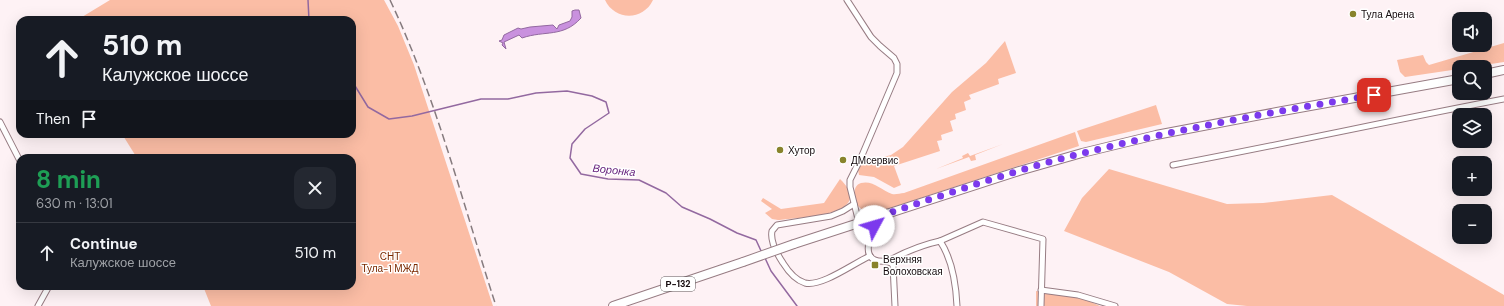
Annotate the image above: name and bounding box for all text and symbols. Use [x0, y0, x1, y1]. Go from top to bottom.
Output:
place label: Тула Арена [1361, 8, 1415, 21]
marker: Тула Арена [1348, 9, 1358, 19]
map controls [1452, 12, 1492, 244]
button: sound [1452, 12, 1492, 52]
text: 510 m [102, 27, 182, 64]
icon: ahead [36, 32, 88, 84]
button: search [1452, 60, 1492, 100]
text: Калужское шоссе [102, 63, 249, 87]
pin [1357, 78, 1391, 112]
icon: arrive [1363, 84, 1385, 106]
icon: arrive [78, 108, 100, 130]
button: layers [1452, 108, 1492, 148]
text: Then [36, 109, 70, 129]
place label: Хутор [788, 144, 815, 157]
marker: Хутор [775, 145, 785, 155]
place label: ДМсервис [851, 154, 898, 167]
marker: ДМсервис [838, 155, 848, 165]
button: + [1452, 156, 1492, 196]
water label: Воронка [592, 161, 636, 179]
text: 8 min [36, 164, 101, 195]
button: close [294, 167, 336, 209]
text: 630 m · 13:01 [36, 195, 113, 212]
button: − [1452, 204, 1492, 244]
position arrow [853, 205, 895, 247]
text: Continue [70, 234, 138, 254]
icon: ahead [36, 242, 58, 264]
text: 510 m [295, 243, 336, 263]
park label: СНТ Тула-1 МЖД [361, 250, 419, 275]
place label: Верхняя Волоховская [883, 253, 943, 278]
text: Калужское шоссе [70, 254, 176, 271]
marker: Верхняя Волоховская [870, 260, 880, 270]
road number: Р-132 [661, 277, 695, 291]

